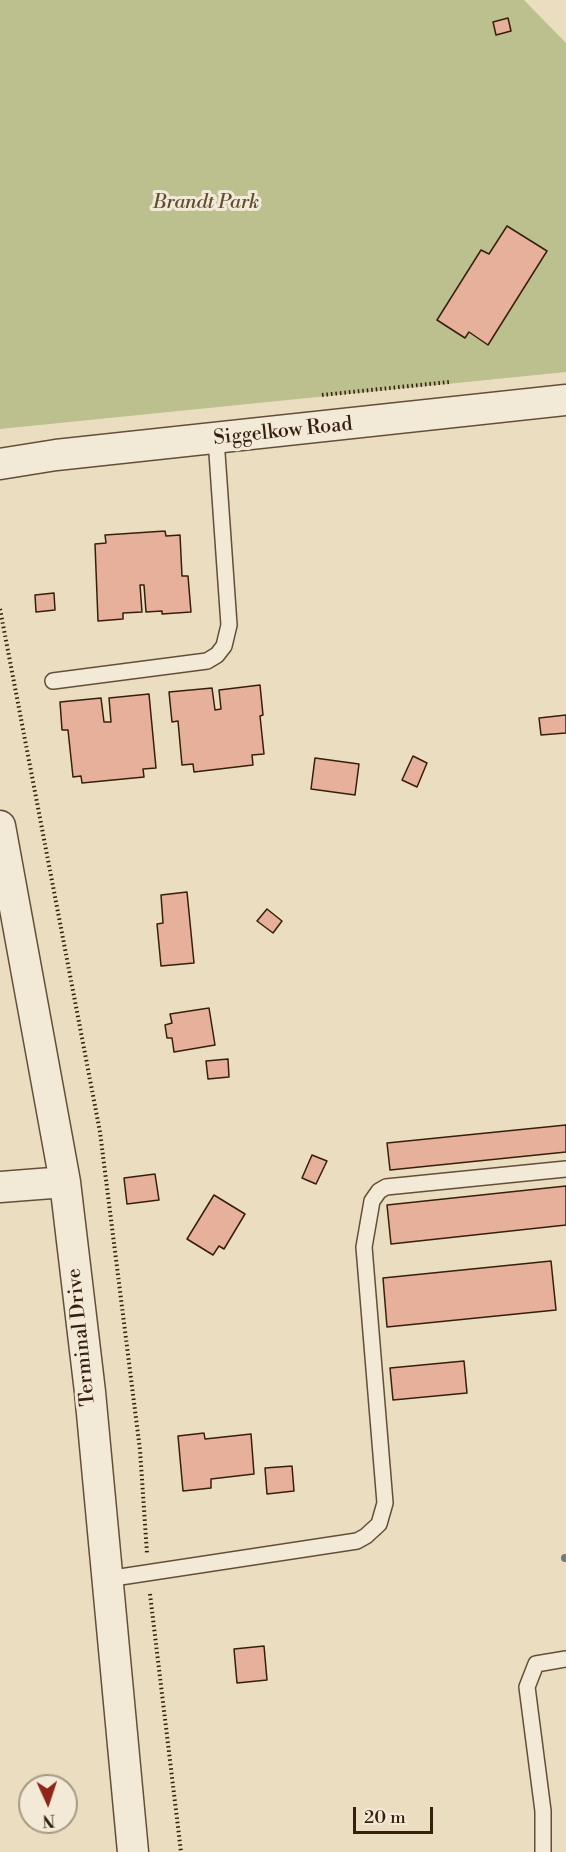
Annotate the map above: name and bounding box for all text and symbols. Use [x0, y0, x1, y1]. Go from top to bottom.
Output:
park label: Brandt Park [153, 191, 259, 215]
street label: Siggelkow Road [212, 413, 354, 451]
street label: Terminal Drive [63, 1267, 101, 1407]
north arrow [18, 1774, 78, 1834]
scale bar [356, 1795, 436, 1833]
text: 20 m [364, 1806, 406, 1829]
text: N [42, 1810, 56, 1830]

